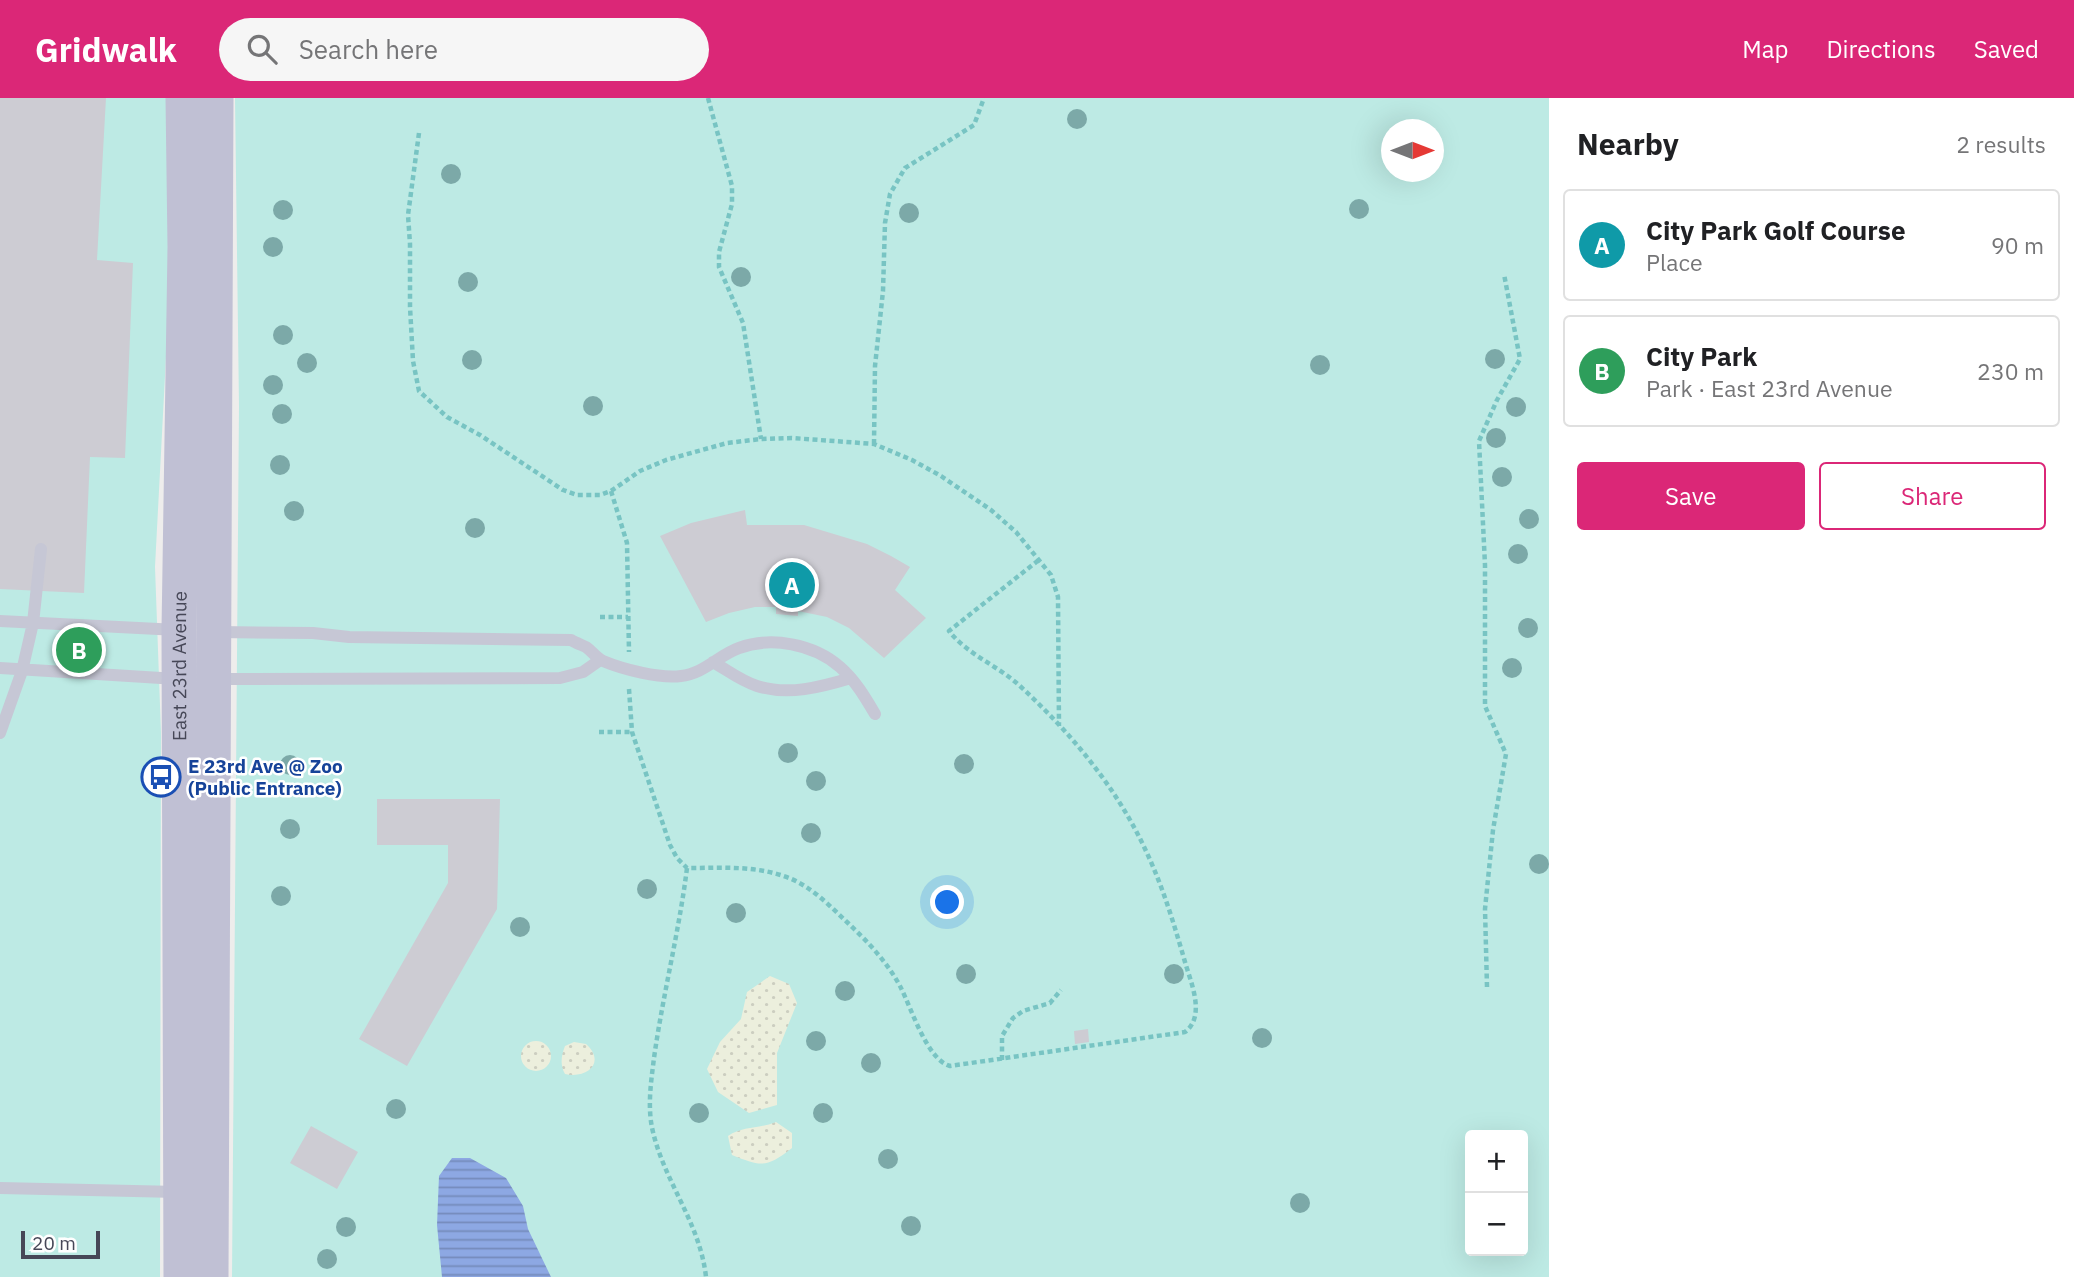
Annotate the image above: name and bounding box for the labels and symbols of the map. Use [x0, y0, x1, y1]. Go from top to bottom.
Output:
north arrow [1381, 119, 1444, 182]
pin: A [769, 559, 815, 611]
street label: East 23rd Avenue [167, 591, 192, 741]
pin: B [56, 624, 102, 676]
place label: E 23rd Ave @ Zoo (Public Entrance) [188, 754, 343, 800]
bus stop icon: E 23rd Ave @ Zoo (Public Entrance) [140, 756, 182, 798]
your location [930, 885, 964, 919]
scale bar [21, 1228, 100, 1260]

